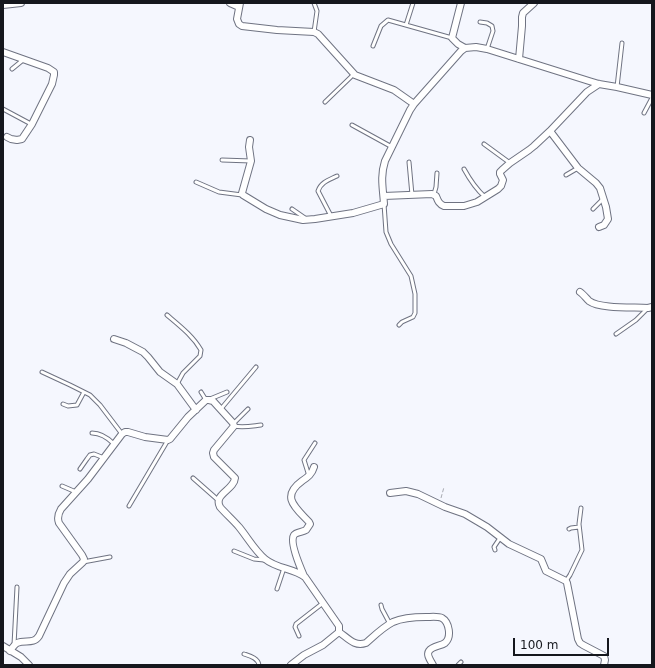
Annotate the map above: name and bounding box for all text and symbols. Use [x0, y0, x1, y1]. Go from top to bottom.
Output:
scale bar [515, 630, 611, 656]
text: 100 m [520, 638, 558, 652]

